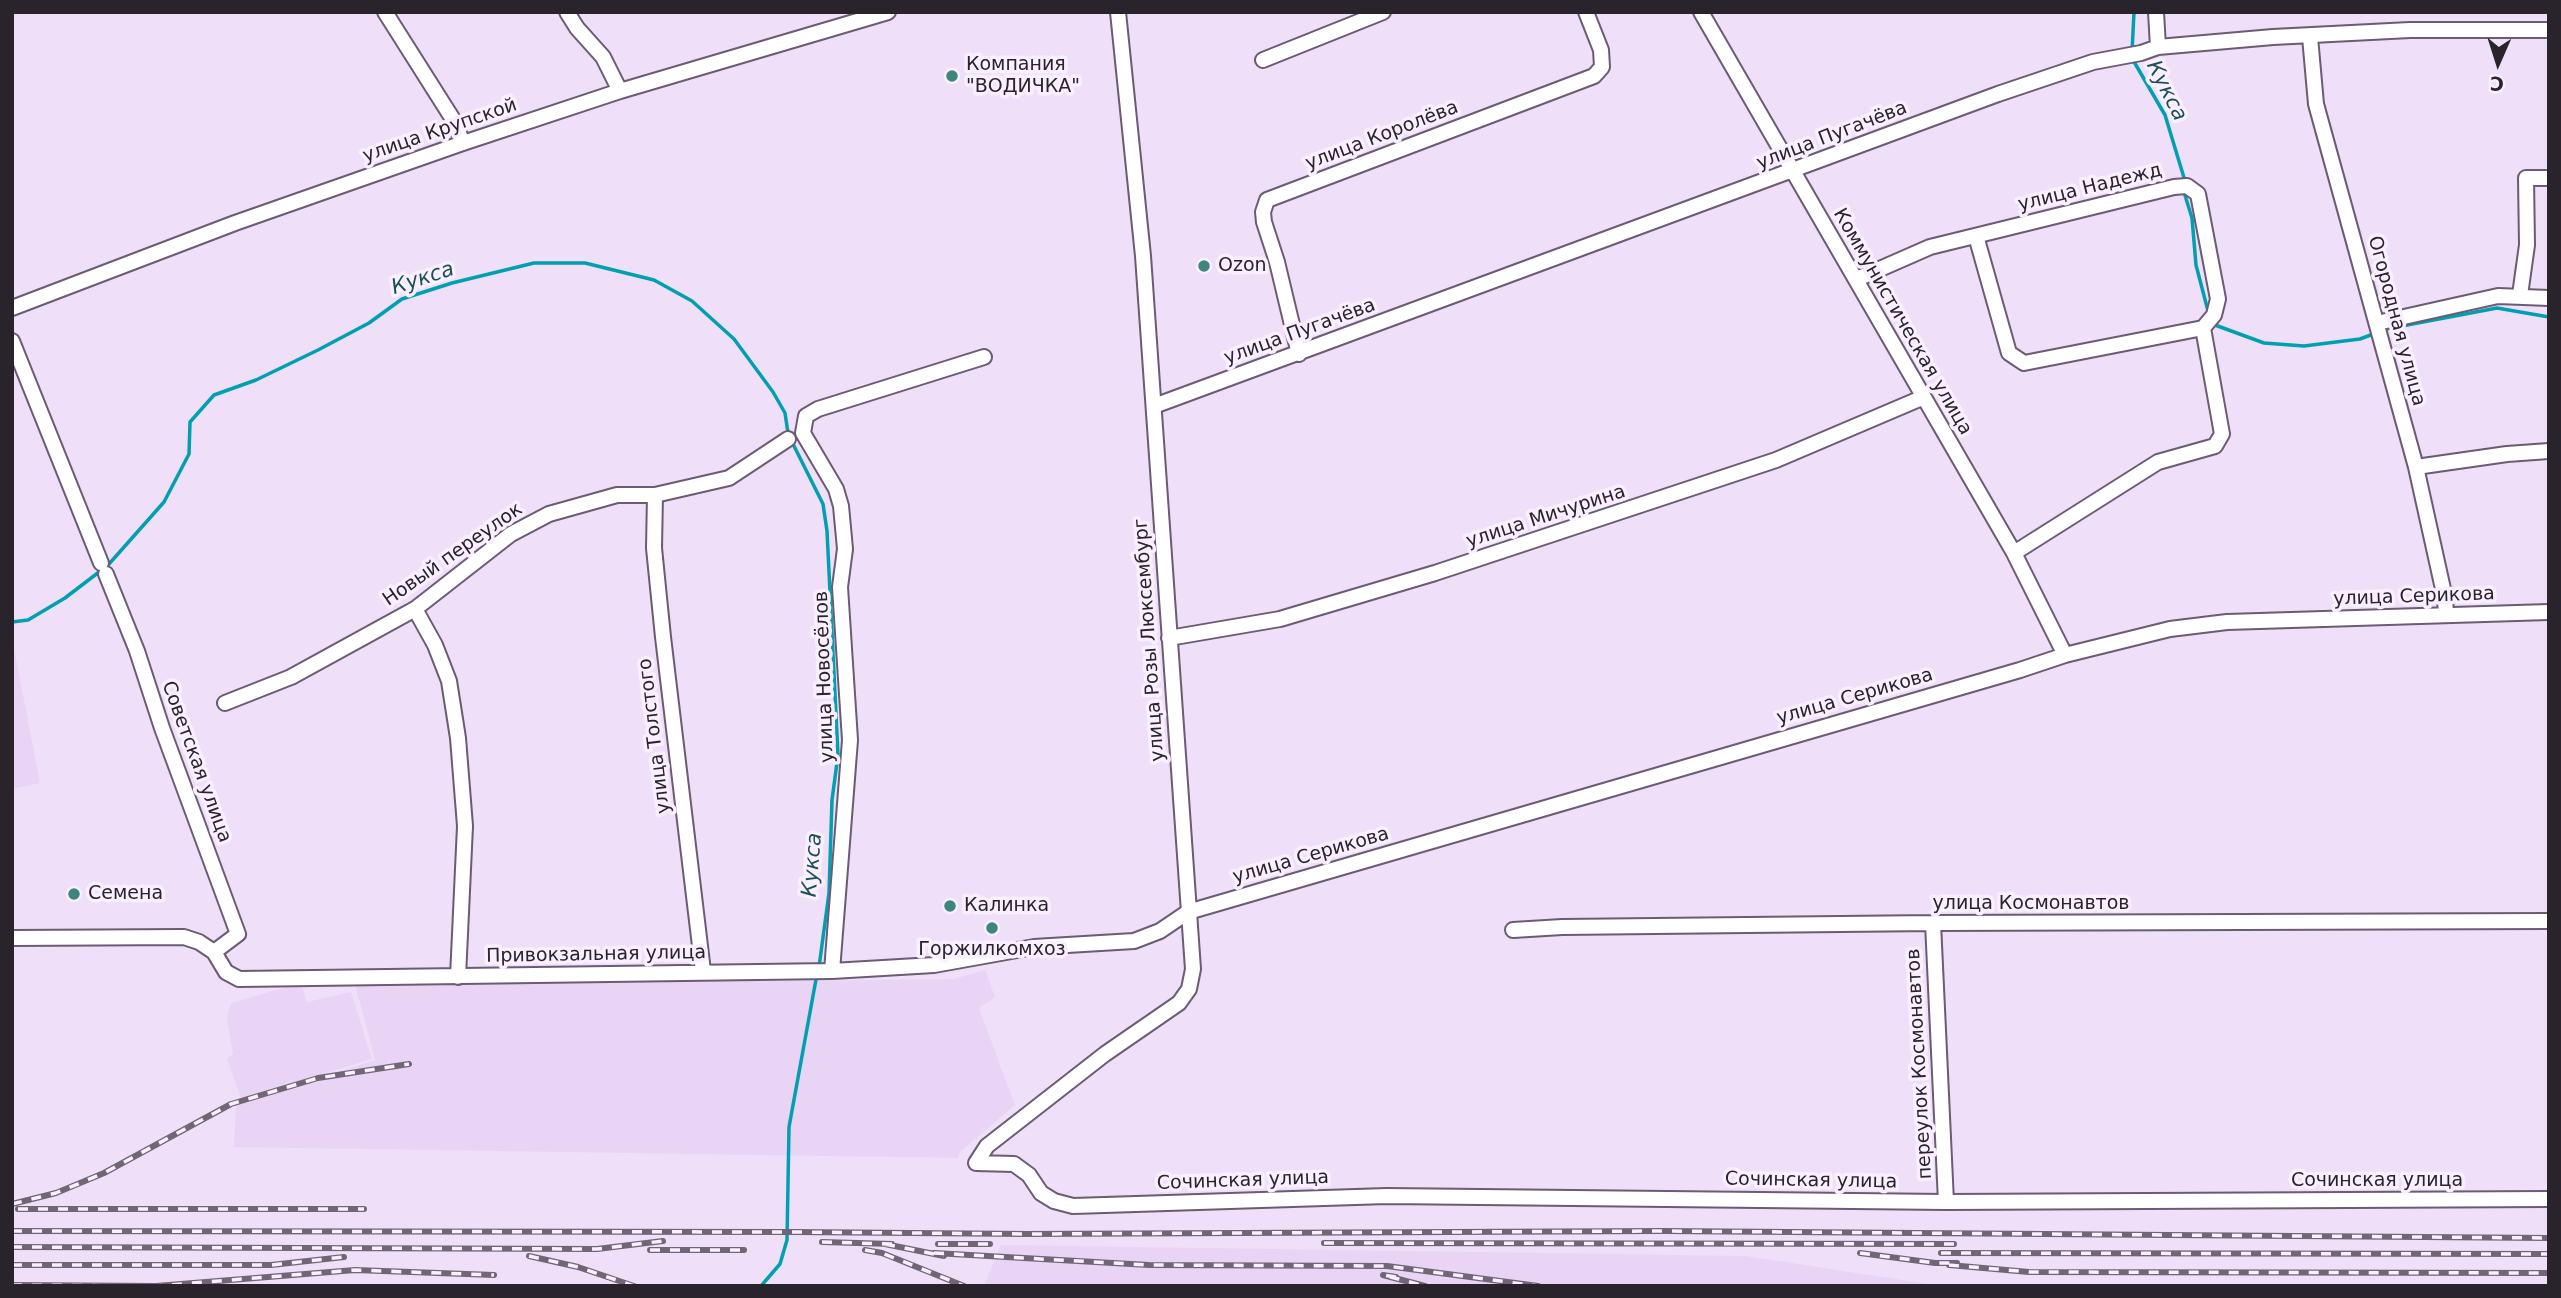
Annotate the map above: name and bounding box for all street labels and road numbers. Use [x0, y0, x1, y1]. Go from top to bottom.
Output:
street label: улица Крупской [360, 94, 520, 168]
street label: улица Королёва [1302, 96, 1462, 176]
street label: улица Пугачёва [1754, 97, 1910, 175]
street label: улица Надежд [2016, 159, 2164, 217]
street label: Коммунистическая улица [1828, 205, 1976, 439]
street label: Огородная улица [2362, 233, 2430, 409]
street label: улица Пугачёва [1221, 294, 1379, 370]
street label: улица Мичурина [1464, 481, 1628, 553]
street label: Новый переулок [379, 498, 527, 612]
street label: улица Розы Люксембург [1130, 518, 1170, 762]
street label: улица Серикова [2333, 583, 2495, 611]
street label: улица Новосёлов [811, 591, 839, 763]
street label: улица Толстого [634, 657, 676, 815]
street label: улица Серикова [1774, 664, 1936, 730]
street label: Советская улица [156, 678, 236, 846]
street label: улица Серикова [1230, 823, 1392, 889]
street label: улица Космонавтов [1932, 893, 2130, 915]
street label: Привокзальная улица [486, 942, 706, 968]
street label: переулок Космонавтов [1903, 948, 1937, 1180]
street label: Сочинская улица [1157, 1167, 1329, 1195]
street label: Сочинская улица [1725, 1168, 1897, 1194]
street label: Сочинская улица [2291, 1170, 2463, 1192]

